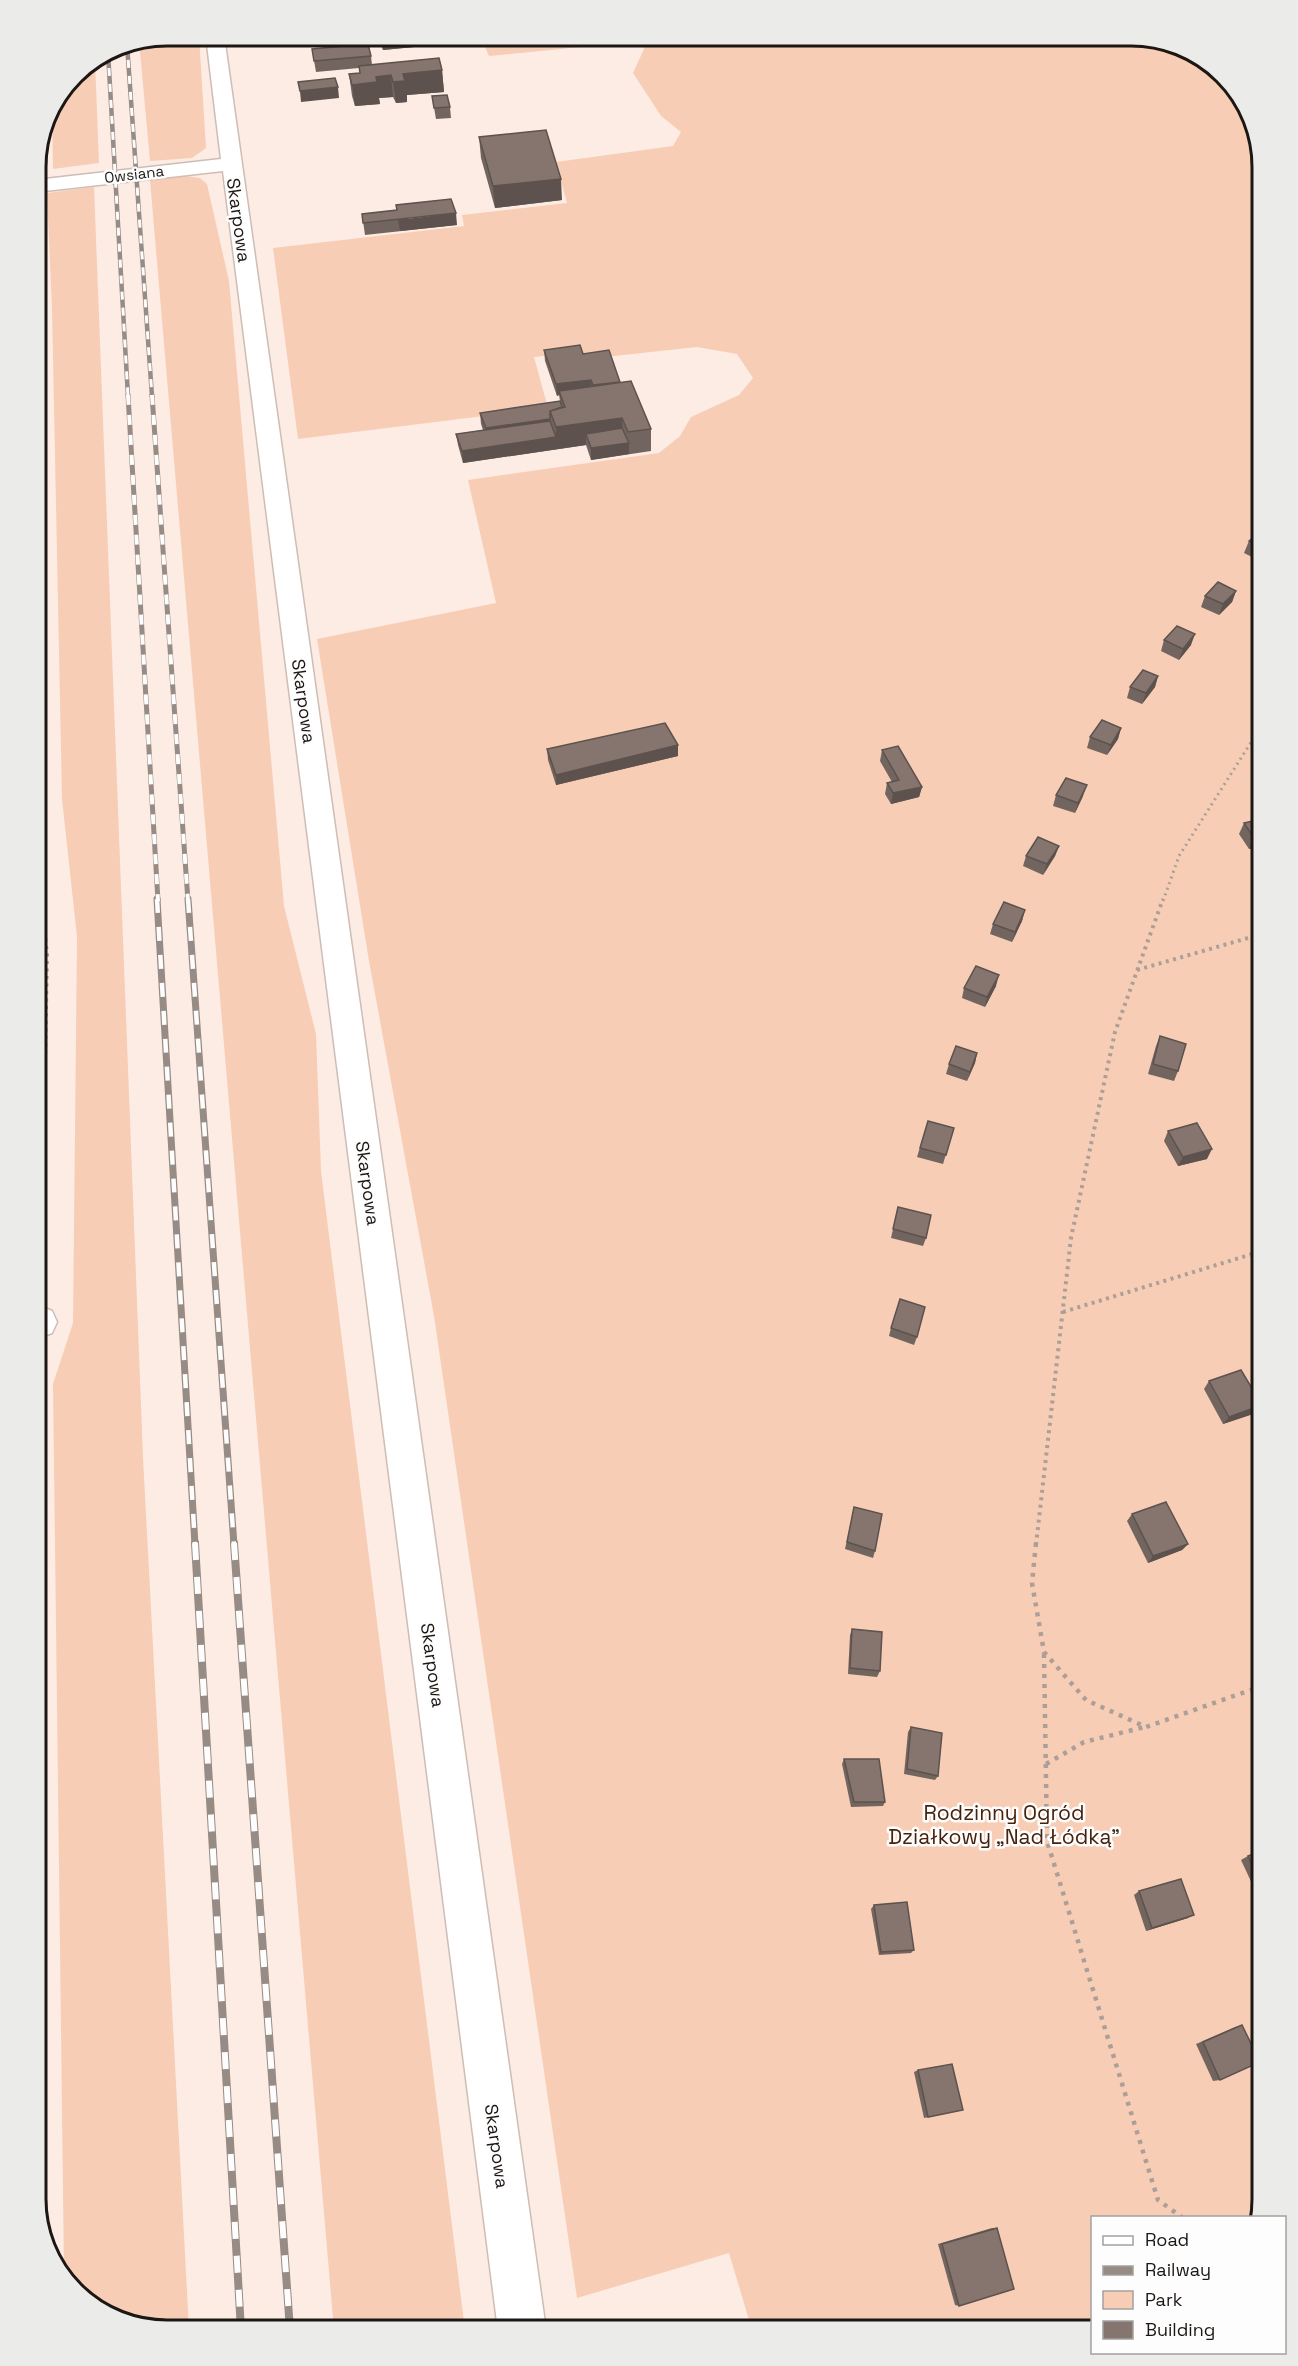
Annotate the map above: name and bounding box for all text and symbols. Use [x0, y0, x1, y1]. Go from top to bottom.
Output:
street label: Owsiana [103, 161, 165, 187]
street label: Skarpowa [222, 176, 256, 264]
street label: Skarpowa [287, 657, 321, 745]
street label: Skarpowa [351, 1139, 385, 1227]
street label: Skarpowa [416, 1621, 450, 1709]
park label: Rodzinny Ogród Działkowy „Nad Łódką” [888, 1799, 1120, 1850]
street label: Skarpowa [480, 2102, 514, 2190]
legend [1091, 2216, 1286, 2354]
text: Road [1145, 2228, 1189, 2251]
text: Railway [1145, 2258, 1211, 2281]
text: Park [1145, 2288, 1183, 2311]
text: Building [1145, 2318, 1215, 2341]

